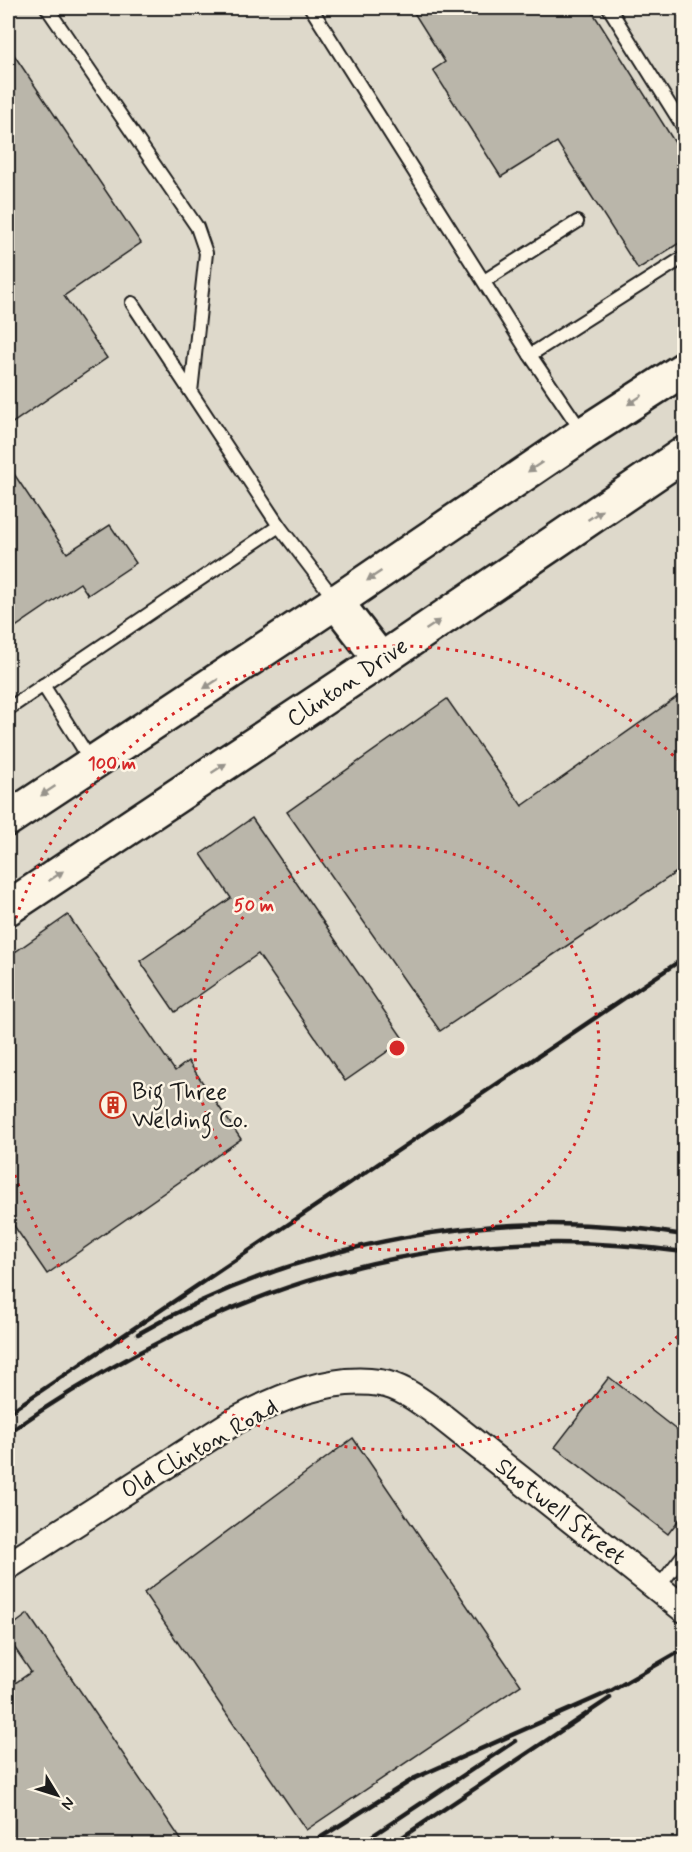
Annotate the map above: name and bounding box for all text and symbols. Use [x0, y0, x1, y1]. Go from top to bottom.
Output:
one-way arrow [627, 395, 643, 406]
one-way arrow [527, 461, 543, 472]
one-way arrow [586, 509, 602, 521]
one-way arrow [365, 571, 382, 582]
one-way arrow [425, 619, 441, 631]
street label: Clinton Drive [281, 631, 414, 735]
one-way arrow [203, 678, 219, 689]
text: 100 m [88, 752, 136, 776]
one-way arrow [210, 762, 227, 773]
one-way arrow [40, 786, 57, 797]
one-way arrow [48, 870, 64, 881]
text: 50 m [234, 894, 274, 918]
centre of rings [387, 1038, 407, 1058]
place label: Big Three Welding Co. [132, 1077, 248, 1139]
building icon: Big Three Welding Co. [98, 1090, 128, 1120]
street label: Old Clinton Road [116, 1392, 284, 1507]
street label: Shotwell Street [488, 1451, 632, 1573]
north arrow [27, 1765, 87, 1825]
text: N [56, 1793, 79, 1814]

